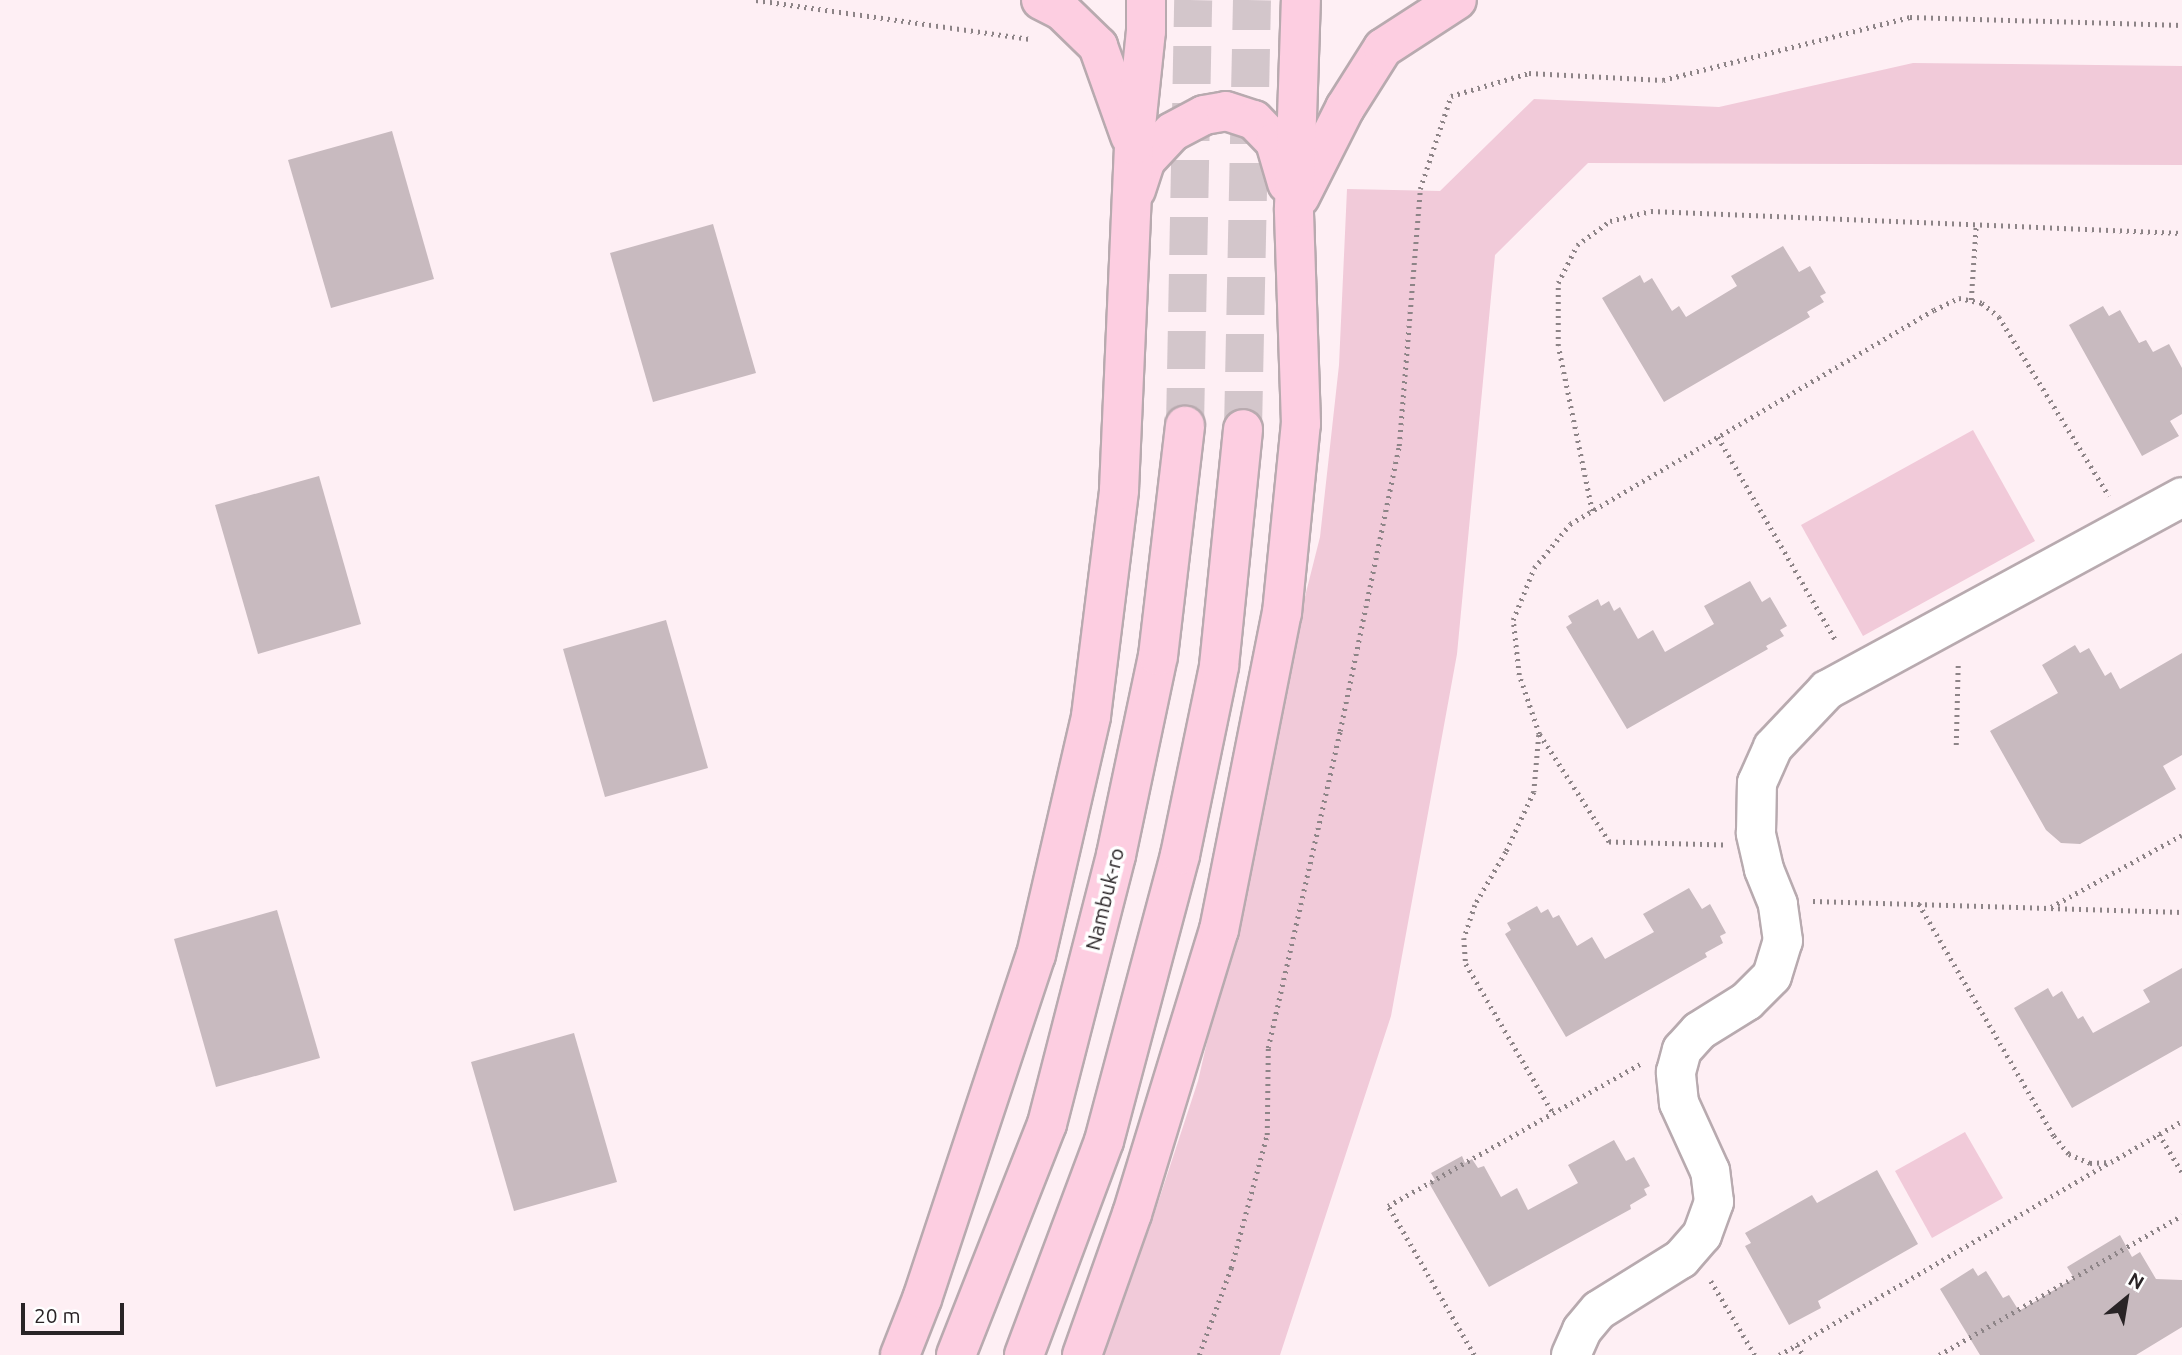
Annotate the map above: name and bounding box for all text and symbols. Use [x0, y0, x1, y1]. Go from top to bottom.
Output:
street label: Nambuk-ro [1079, 845, 1129, 953]
north arrow [2091, 1264, 2161, 1334]
text: N [2125, 1268, 2148, 1294]
scale bar [24, 1288, 128, 1332]
text: 20 m [34, 1303, 81, 1327]

